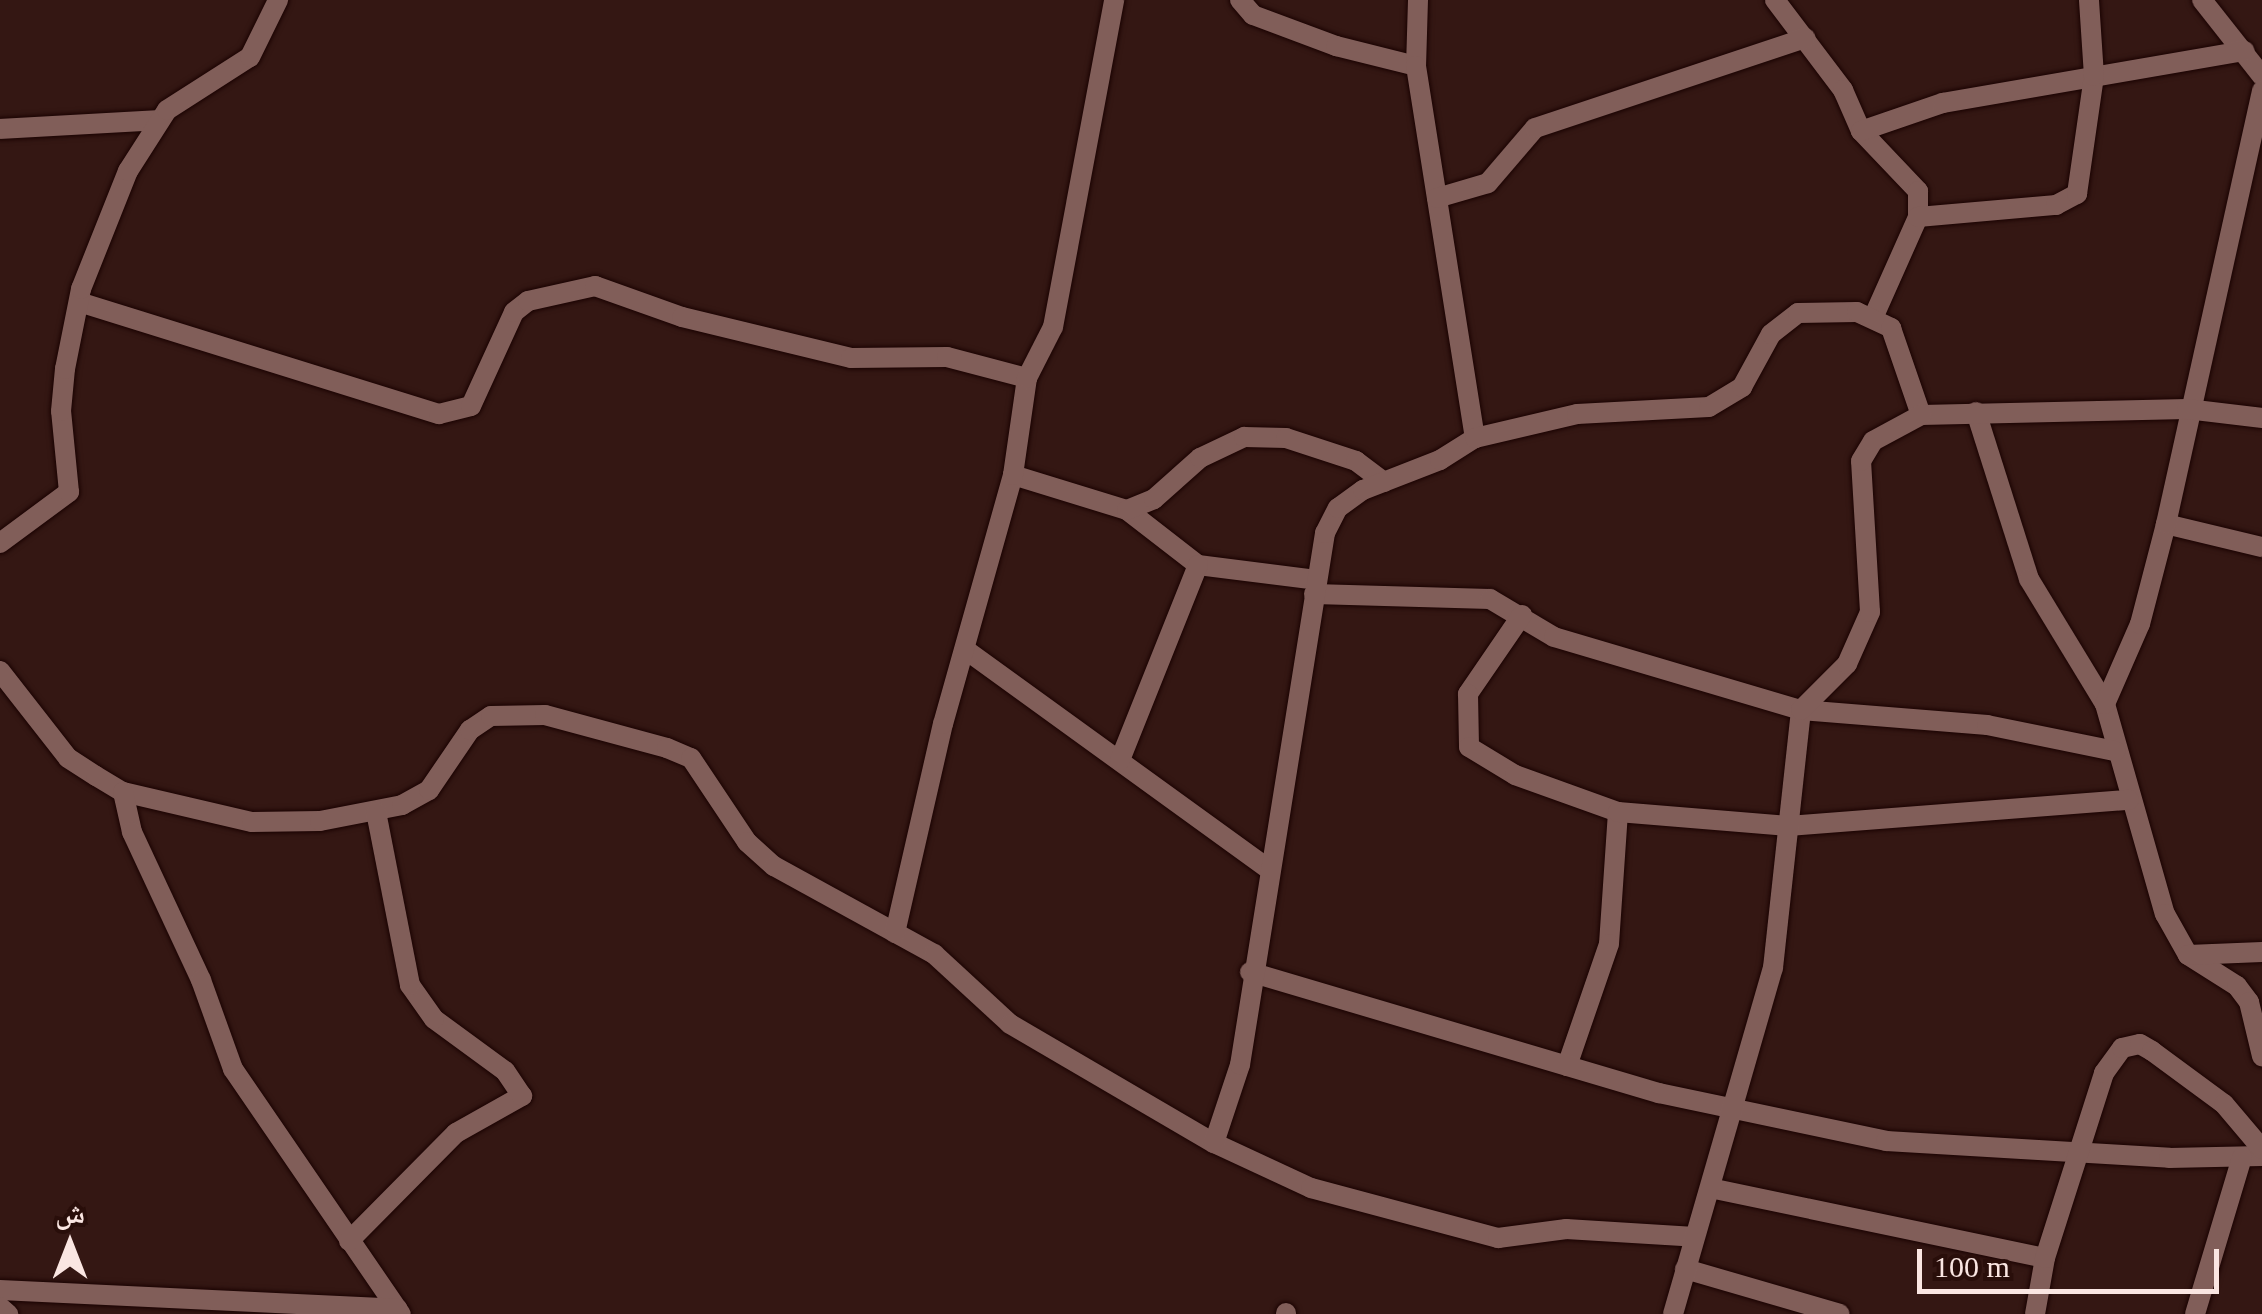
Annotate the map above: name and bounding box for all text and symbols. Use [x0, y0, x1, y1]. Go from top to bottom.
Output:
north arrow [20, 1194, 120, 1294]
text: ش [55, 1198, 85, 1229]
scale bar [1922, 1229, 2224, 1291]
text: 100 m [1934, 1250, 2010, 1283]

